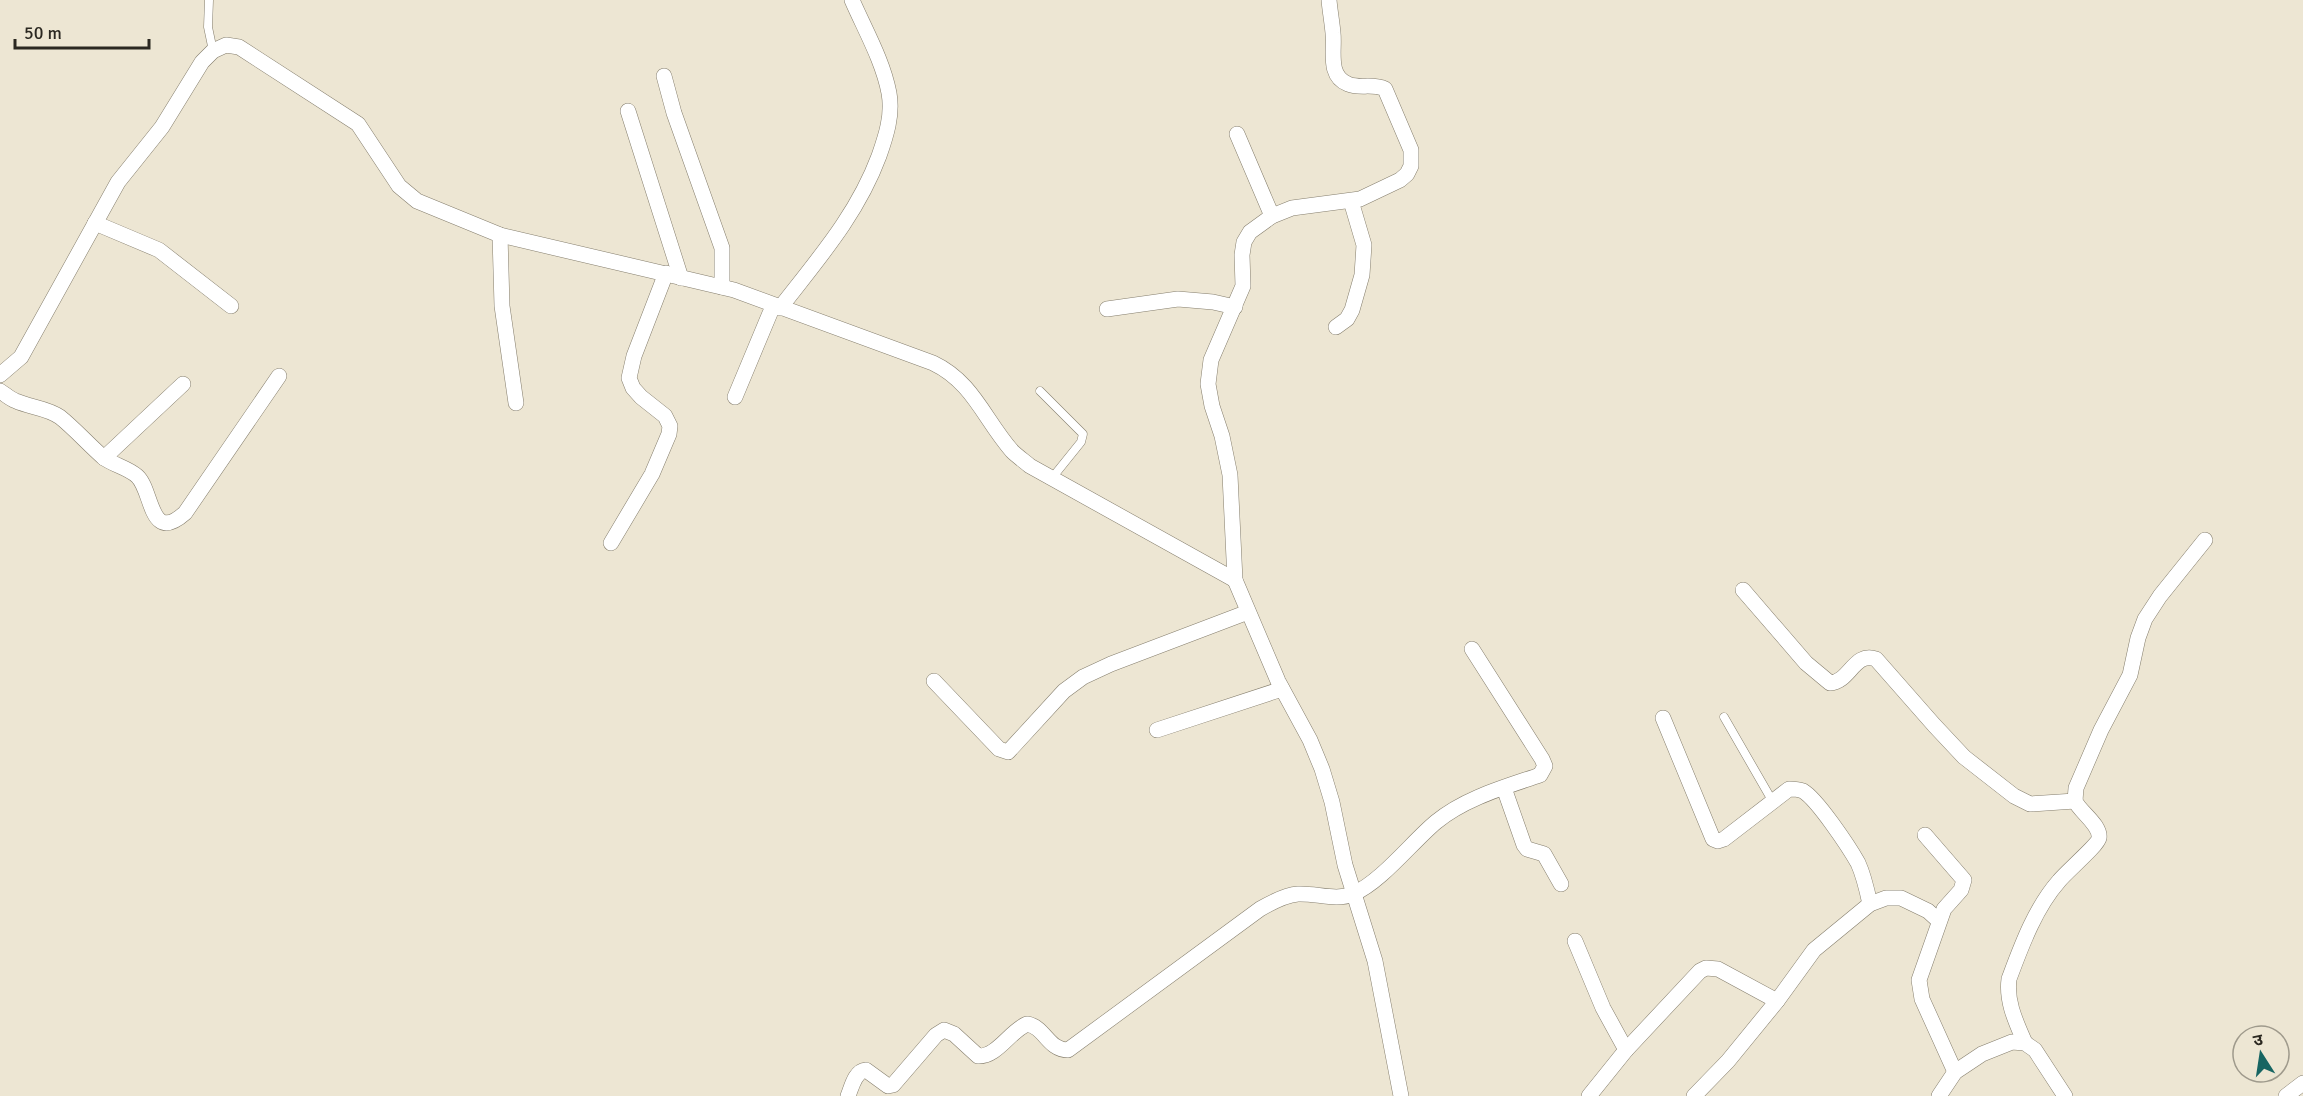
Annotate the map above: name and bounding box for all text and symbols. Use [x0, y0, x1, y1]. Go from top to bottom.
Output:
scale bar [15, 12, 148, 50]
text: 50 m [24, 22, 62, 44]
north arrow [2231, 1024, 2291, 1084]
text: उ [2251, 1029, 2265, 1051]

